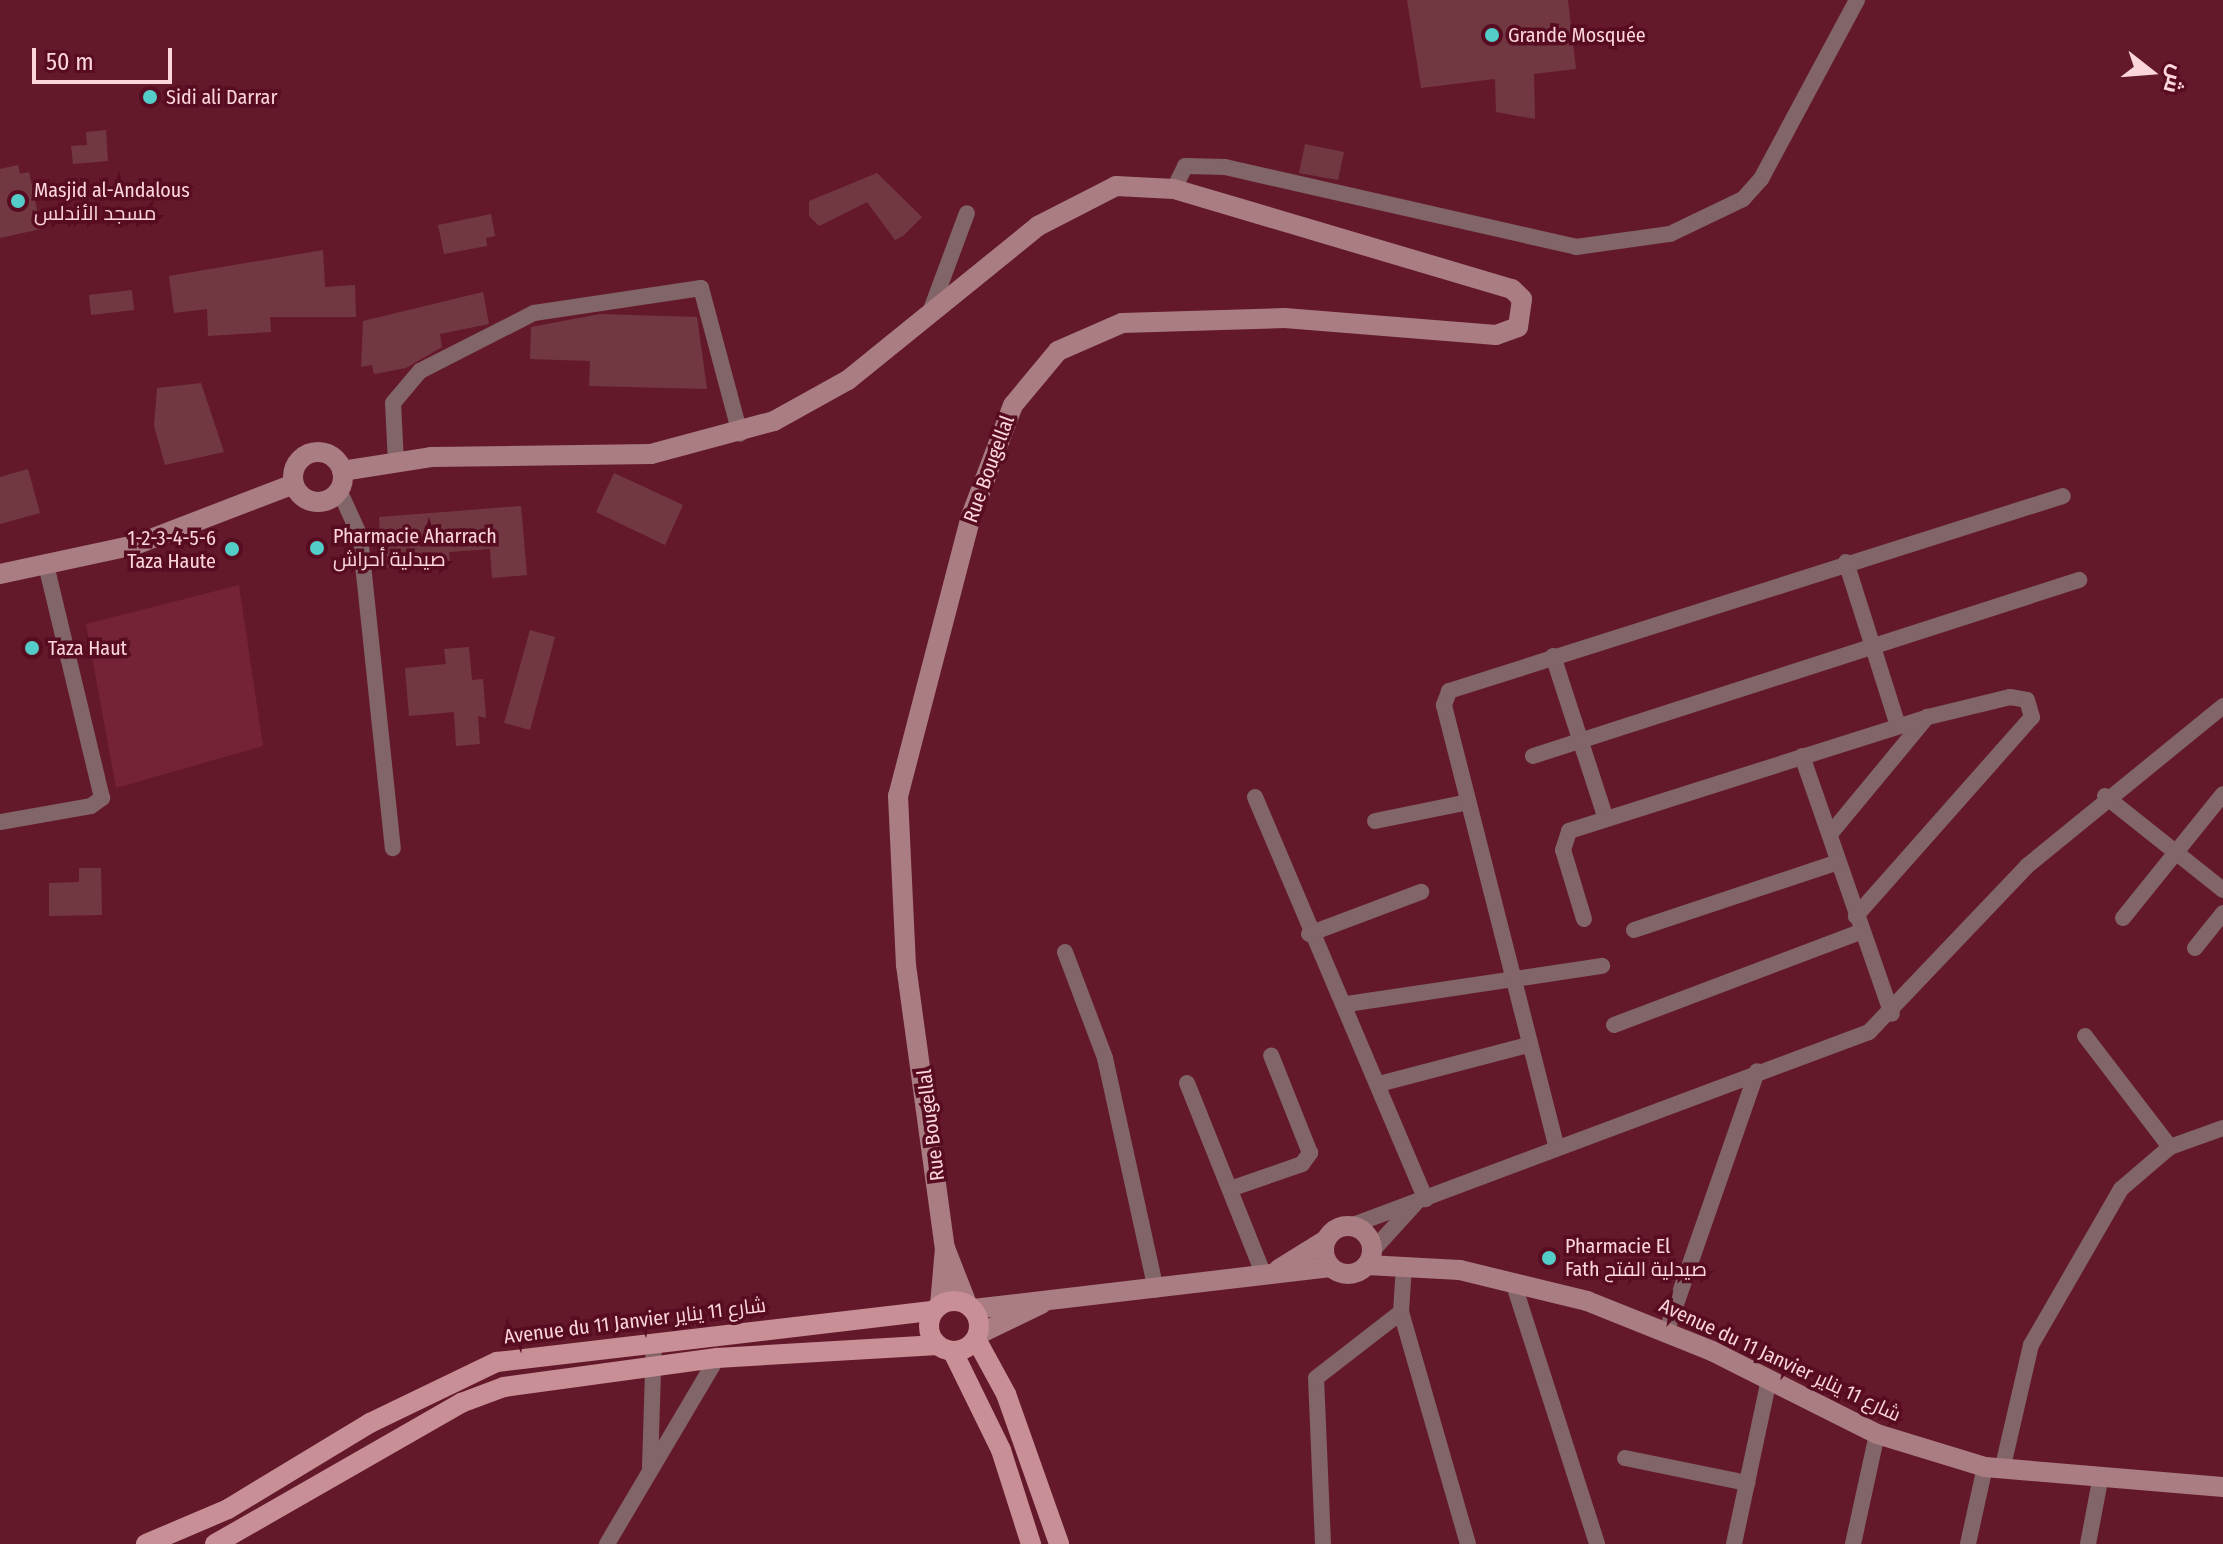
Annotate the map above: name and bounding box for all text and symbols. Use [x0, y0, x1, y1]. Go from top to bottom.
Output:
place label: Grande Mosquée [1508, 23, 1646, 47]
marker: Grande Mosquée [1483, 26, 1501, 44]
scale bar [36, 32, 176, 82]
north arrow [2111, 32, 2191, 112]
text: 50 m [46, 48, 94, 76]
text: ش [2157, 62, 2191, 97]
place label: Sidi ali Darrar [166, 85, 277, 109]
marker: Sidi ali Darrar [141, 88, 159, 106]
place label: Masjid al-Andalous مسجد الأندلس [34, 178, 190, 225]
marker: Masjid al-Andalous مسجد الأندلس [9, 192, 27, 210]
street label: Rue Bougellal [959, 412, 1019, 526]
place label: Pharmacie Aharrach صيدلية أحراش [333, 524, 497, 571]
place label: 1-2-3-4-5-6 Taza Haute [127, 526, 216, 573]
marker: Pharmacie Aharrach صيدلية أحراش [308, 539, 326, 557]
marker: 1-2-3-4-5-6 Taza Haute [223, 540, 241, 558]
place label: Taza Haut [48, 636, 127, 660]
marker: Taza Haut [23, 639, 41, 657]
street label: Rue Bougellal [912, 1068, 950, 1182]
place label: Pharmacie El Fath صيدلية الفتح [1565, 1234, 1707, 1281]
marker: Pharmacie El Fath صيدلية الفتح [1540, 1249, 1558, 1267]
street label: Avenue du 11 Janvier شارع 11 يناير [503, 1293, 767, 1349]
street label: Avenue du 11 Janvier شارع 11 يناير [1655, 1293, 1905, 1427]

